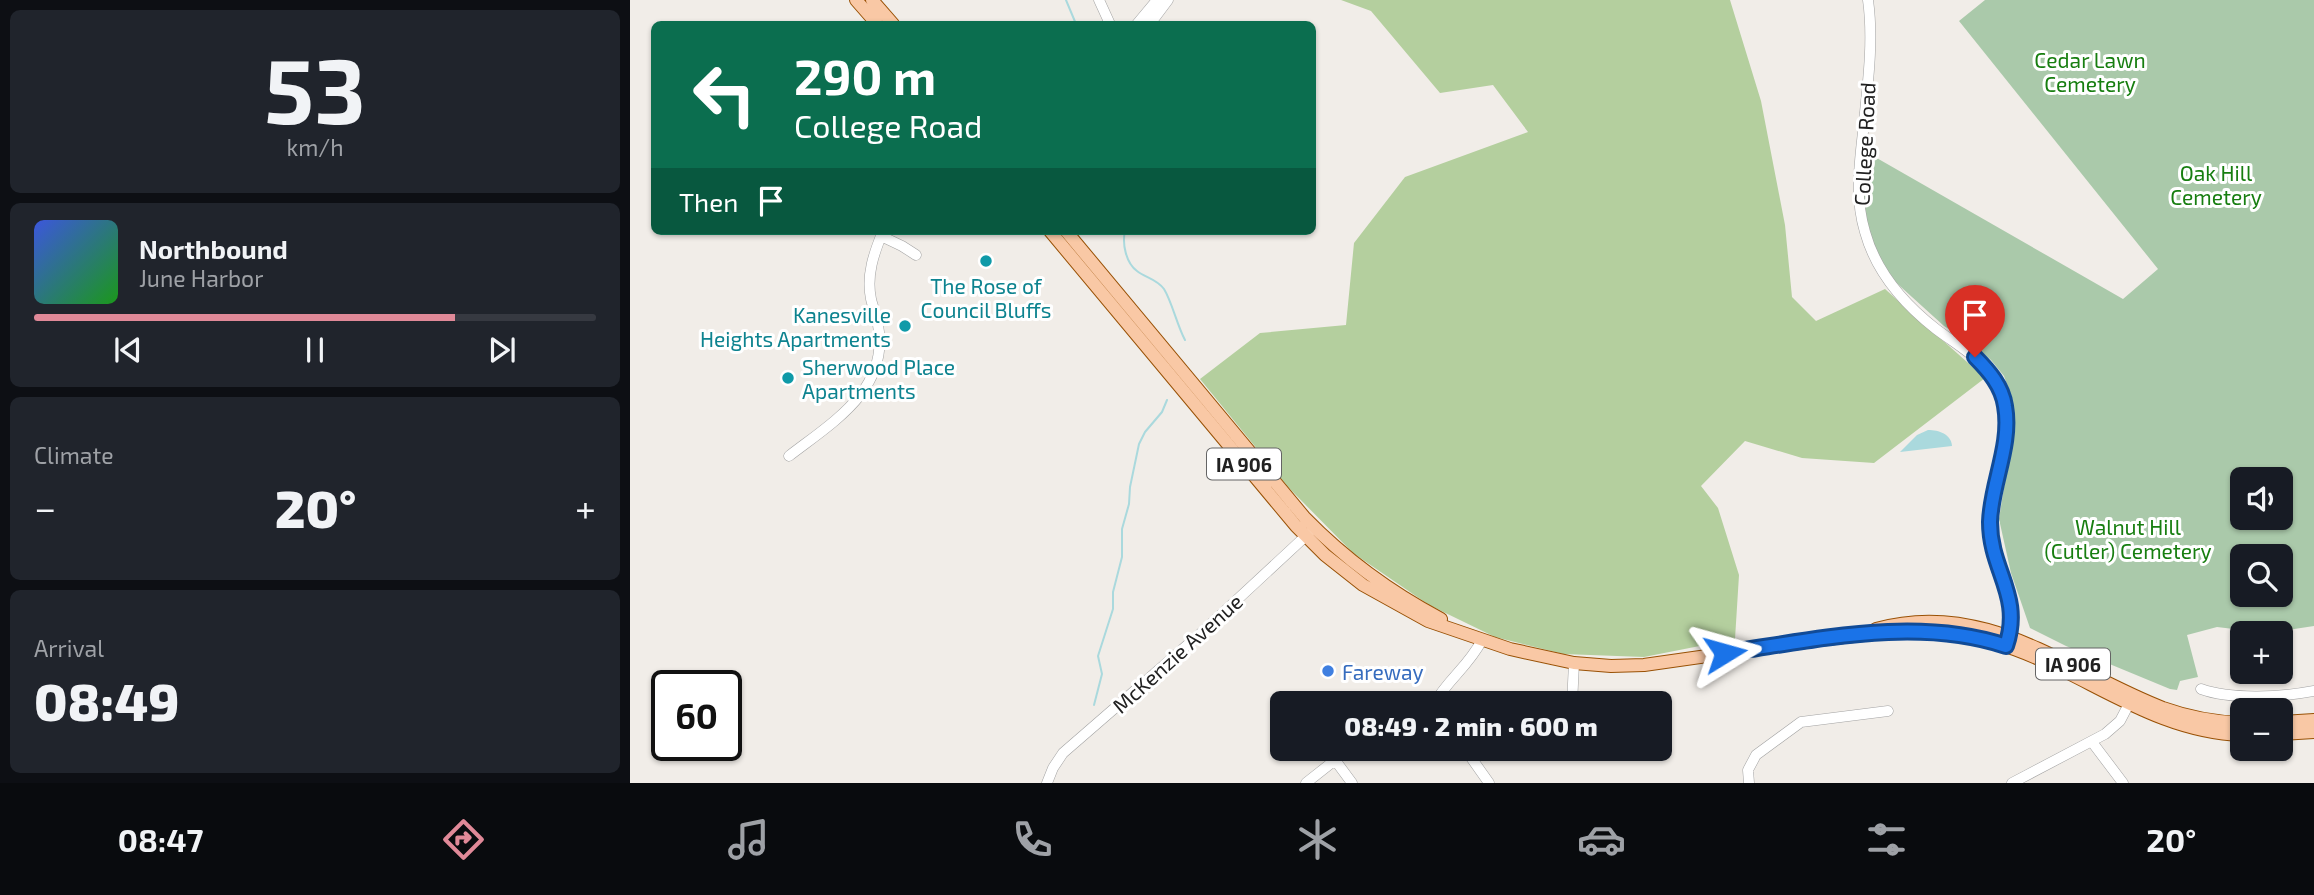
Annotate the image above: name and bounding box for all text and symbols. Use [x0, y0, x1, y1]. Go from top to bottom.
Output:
text: 53 [264, 33, 366, 142]
text: 290 m [794, 46, 936, 105]
park label: Cedar Lawn Cemetery [2034, 47, 2146, 96]
icon: left [679, 49, 770, 140]
street label: College Road [1848, 82, 1880, 206]
text: College Road [794, 106, 982, 144]
text: km/h [286, 133, 344, 161]
park label: Oak Hill Cemetery [2170, 160, 2262, 209]
icon: arrive [752, 182, 790, 220]
text: Then [679, 186, 738, 217]
text: Northbound [139, 233, 288, 264]
marker: The Rose of Council Bluffs [978, 253, 994, 269]
text: June Harbor [139, 264, 263, 292]
place label: The Rose of Council Bluffs [921, 273, 1051, 322]
pin [1945, 285, 2005, 357]
icon: arrive [1956, 296, 1994, 334]
place label: Kanesville Heights Apartments [700, 302, 891, 351]
marker: Kanesville Heights Apartments [897, 318, 913, 334]
icon: previous [109, 331, 147, 369]
icon: pause [296, 331, 334, 369]
icon: next [483, 331, 521, 369]
place label: Sherwood Place Apartments [802, 354, 955, 403]
marker: Sherwood Place Apartments [780, 370, 796, 386]
text: Climate [34, 441, 114, 469]
road number: IA 906 [1207, 449, 1281, 480]
map controls [2230, 467, 2293, 761]
button: sound [2230, 467, 2293, 530]
text: 20° [275, 476, 356, 538]
text: − [34, 484, 56, 530]
text: + [575, 484, 596, 530]
park label: Walnut Hill (Cutler) Cemetery [2044, 514, 2212, 563]
button: search [2230, 544, 2293, 607]
street label: McKenzie Avenue [1107, 588, 1247, 718]
position arrow [1688, 616, 1762, 690]
button: + [2230, 621, 2293, 684]
text: Arrival [34, 634, 104, 662]
road number: IA 906 [2036, 649, 2110, 680]
place label: Fareway [1342, 659, 1424, 684]
marker: Fareway [1320, 663, 1336, 679]
text: 08:49 [34, 669, 179, 731]
speed limit sign: 60 [651, 670, 742, 761]
button: − [2230, 698, 2293, 761]
text: 08:49 · 2 min · 600 m [1344, 710, 1598, 741]
icon: directions [439, 815, 488, 864]
icon: music [724, 815, 773, 864]
icon: phone [1008, 815, 1057, 864]
icon: climate [1293, 815, 1342, 864]
icon: car [1577, 815, 1626, 864]
icon: filters [1862, 815, 1911, 864]
text: 08:47 [118, 820, 203, 858]
text: 20° [2146, 820, 2196, 858]

